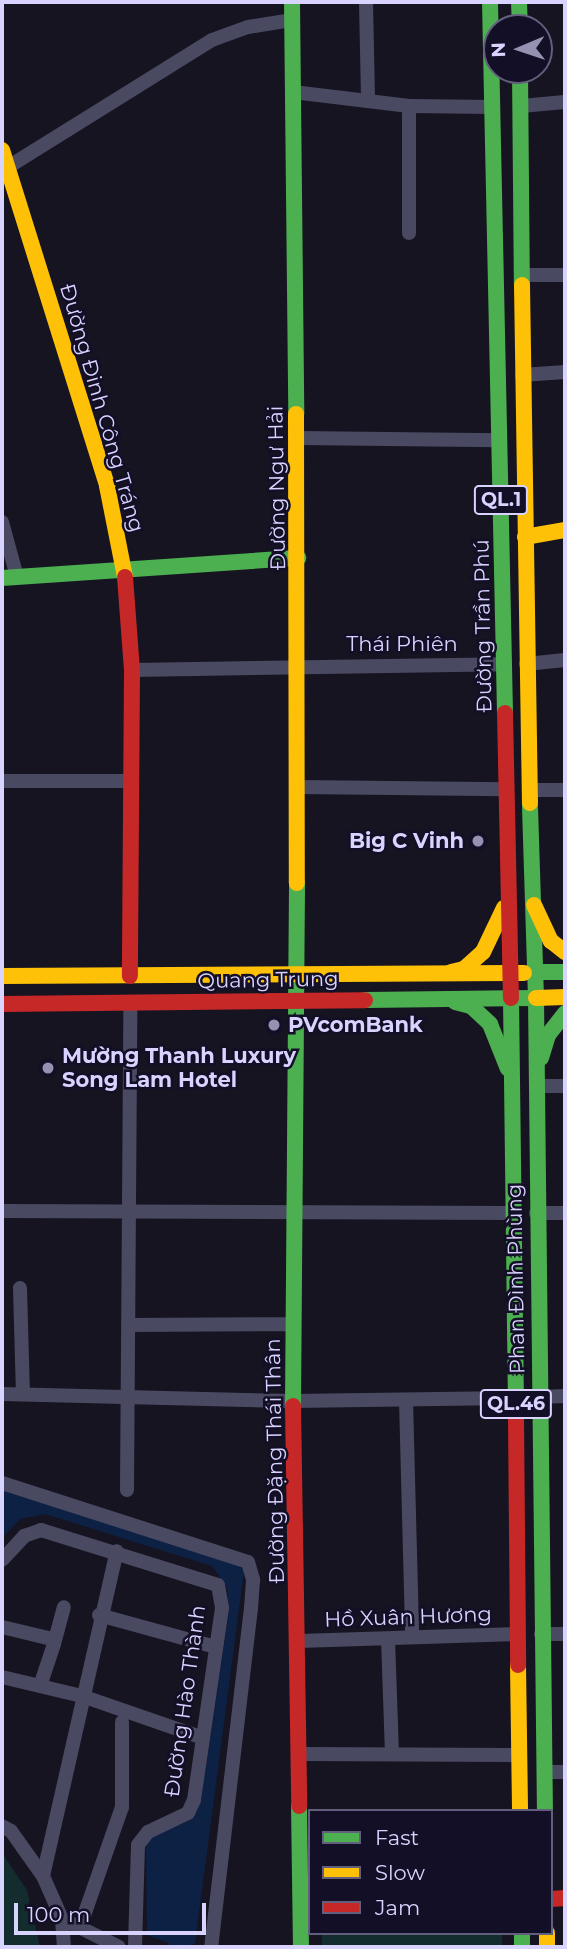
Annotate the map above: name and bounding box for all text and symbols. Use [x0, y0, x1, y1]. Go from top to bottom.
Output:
north arrow [483, 14, 553, 84]
text: N [487, 42, 510, 58]
street label: Đường Đinh Công Tráng [54, 281, 150, 535]
street label: Đường Ngư Hải [263, 405, 291, 571]
road number: QL.1 [473, 485, 529, 516]
street label: Đường Trần Phú [469, 539, 497, 713]
street label: Thái Phiên [346, 631, 458, 657]
place label: Big C Vinh [349, 828, 464, 854]
marker: Big C Vinh [470, 833, 486, 849]
street label: Quang Trung [197, 966, 339, 994]
place label: PVcomBank [288, 1012, 423, 1038]
marker: PVcomBank [266, 1017, 282, 1033]
place label: Mường Thanh Luxury Song Lam Hotel [62, 1043, 296, 1093]
marker: Mường Thanh Luxury Song Lam Hotel [40, 1060, 56, 1076]
street label: Phan Đình Phùng [502, 1184, 530, 1374]
street label: Đường Đặng Thái Thân [260, 1338, 290, 1584]
road number: QL.46 [479, 1388, 553, 1420]
street label: Hồ Xuân Hương [324, 1601, 492, 1633]
street label: Đường Hào Thành [159, 1603, 211, 1799]
legend [308, 1809, 553, 1935]
text: Fast [375, 1825, 419, 1850]
text: Slow [375, 1860, 425, 1885]
scale bar [18, 1890, 210, 1934]
text: Jam [375, 1895, 420, 1920]
text: 100 m [27, 1902, 90, 1927]

